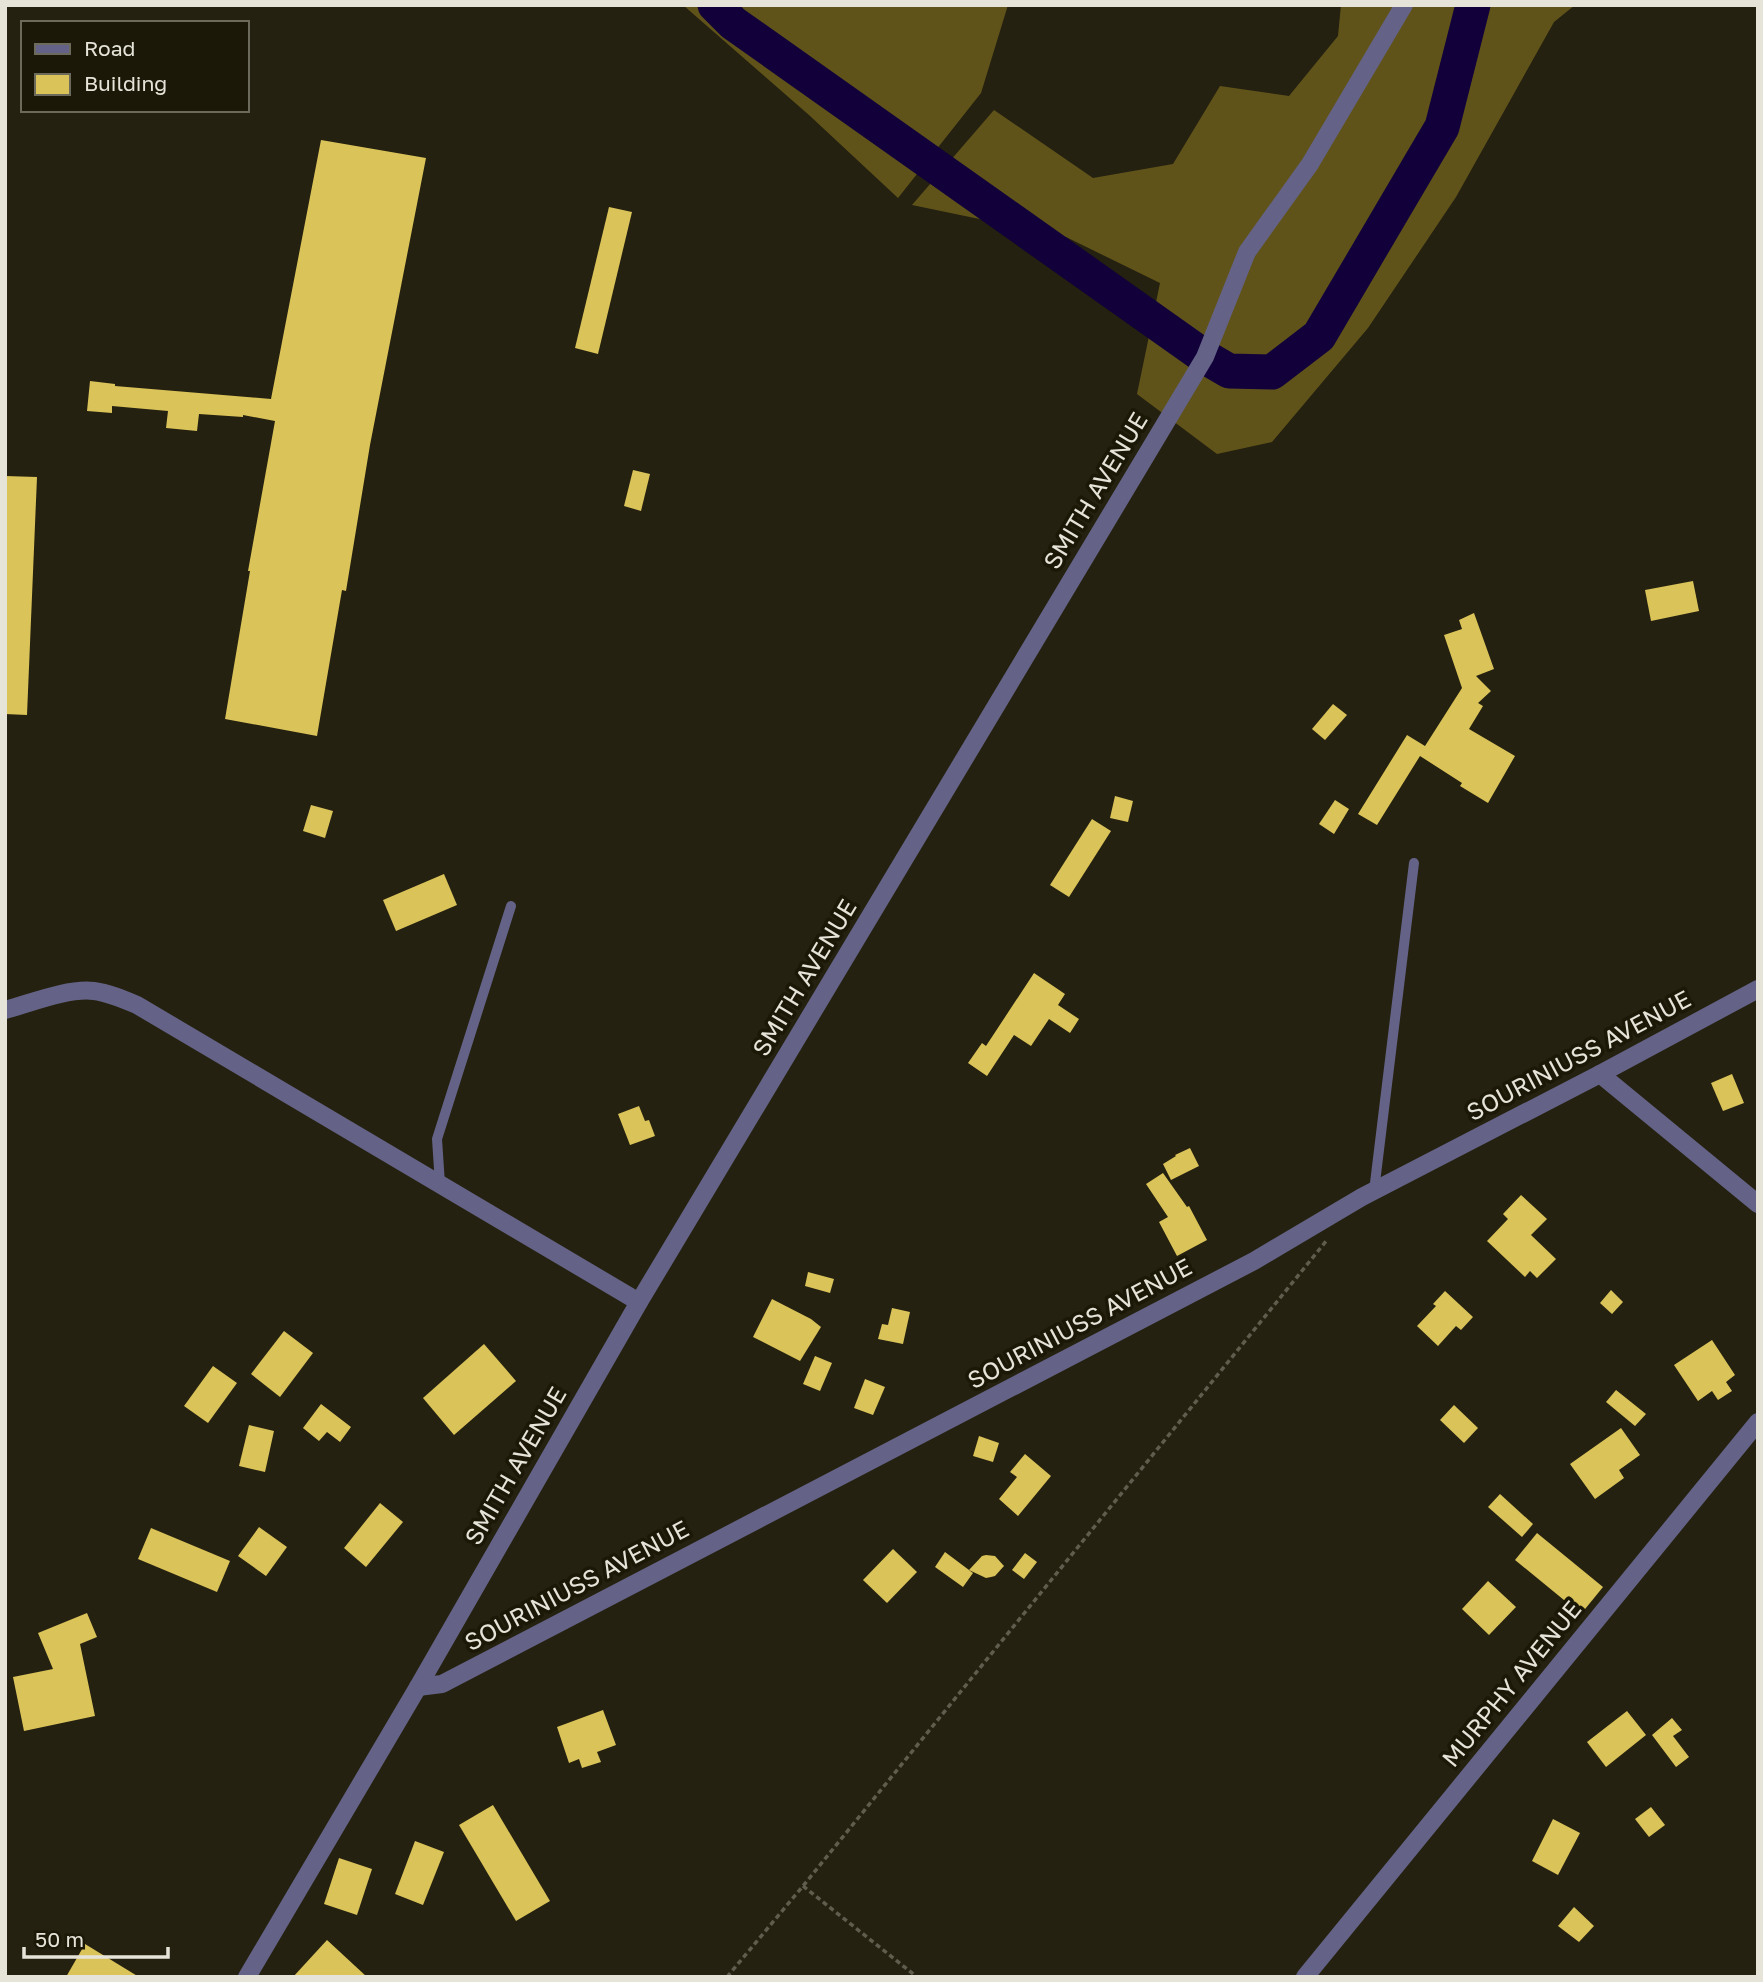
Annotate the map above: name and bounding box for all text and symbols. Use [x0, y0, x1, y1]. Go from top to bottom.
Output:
legend [21, 21, 248, 112]
text: Road [84, 35, 135, 61]
text: Building [84, 70, 167, 96]
street label: SMITH AVENUE [1037, 407, 1153, 574]
street label: SMITH AVENUE [746, 894, 862, 1061]
street label: SOURINIUSS AVENUE [1461, 983, 1695, 1126]
street label: SOURINIUSS AVENUE [962, 1251, 1196, 1394]
street label: SMITH AVENUE [458, 1381, 572, 1549]
street label: SOURINIUSS AVENUE [459, 1513, 693, 1656]
street label: MURPHY AVENUE [1435, 1594, 1587, 1772]
scale bar [24, 1916, 168, 1960]
text: 50 m [35, 1926, 84, 1952]

